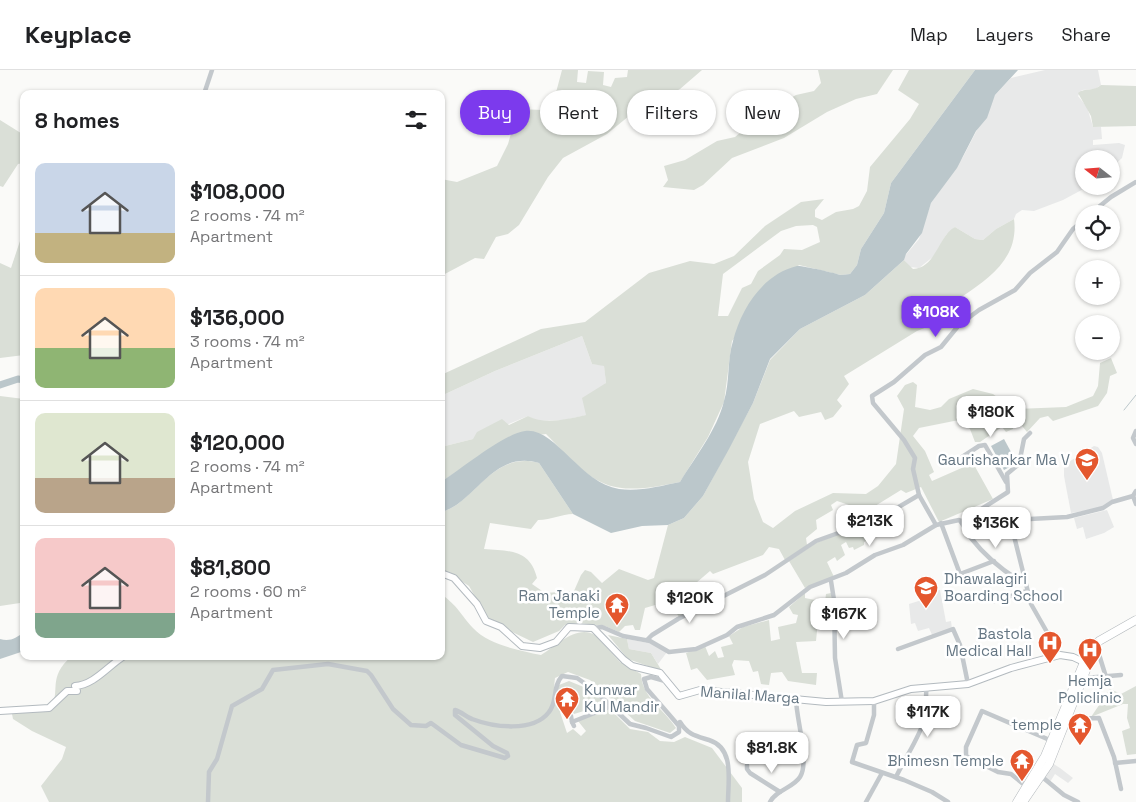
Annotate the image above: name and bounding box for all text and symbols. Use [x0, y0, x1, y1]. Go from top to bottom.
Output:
text: Keyplace [25, 19, 132, 50]
text: Map [910, 23, 948, 46]
text: Layers [976, 23, 1033, 46]
text: Share [1061, 23, 1111, 46]
chip: Buy [460, 90, 530, 135]
chip: Rent [540, 90, 617, 135]
chip: Filters [627, 90, 716, 135]
chip: New [726, 90, 799, 135]
icon: filters [402, 106, 430, 134]
text: 8 homes [35, 107, 120, 134]
north arrow [1075, 150, 1120, 195]
map controls [1075, 150, 1120, 360]
text: $108,000 [190, 178, 285, 205]
icon: home [75, 183, 135, 243]
text: 2 rooms · 74 m² [190, 205, 305, 226]
button: locate [1075, 205, 1120, 250]
text: Apartment [190, 226, 273, 247]
button: + [1075, 260, 1120, 305]
pin: $108K [901, 296, 971, 338]
text: $108K [913, 301, 959, 322]
text: $136,000 [190, 304, 285, 331]
icon: home [75, 308, 135, 368]
button: − [1075, 315, 1120, 360]
text: 3 rooms · 74 m² [190, 331, 305, 352]
text: Apartment [190, 352, 273, 373]
pin: $180K [956, 396, 1026, 438]
text: $180K [968, 401, 1014, 422]
text: $120,000 [190, 429, 285, 456]
icon: home [75, 433, 135, 493]
school or university icon: Gaurishankar Ma V [1074, 447, 1100, 481]
place label: Gaurishankar Ma V [938, 450, 1070, 469]
text: 2 rooms · 74 m² [190, 456, 305, 477]
text: Apartment [190, 477, 273, 498]
pin: $213K [835, 504, 905, 547]
pin: $136K [961, 506, 1031, 549]
text: $213K [847, 510, 893, 531]
text: $136K [973, 512, 1019, 533]
text: $81,800 [190, 554, 271, 581]
icon: home [75, 558, 135, 618]
place label: Dhawalagiri Boarding School [944, 569, 1063, 605]
school or university icon: Dhawalagiri Boarding School [913, 575, 939, 609]
text: 2 rooms · 60 m² [190, 581, 306, 602]
pin: $120K [655, 582, 725, 624]
place label: Ram Janaki Temple [518, 586, 600, 622]
text: $120K [667, 587, 713, 608]
temple icon: Ram Janaki Temple [604, 592, 630, 626]
pin: $167K [809, 598, 879, 640]
text: Apartment [190, 602, 273, 623]
text: $167K [821, 603, 867, 624]
place label: Bastola Medical Hall [946, 624, 1032, 660]
hospital icon: Bastola Medical Hall [1037, 630, 1063, 664]
hospital icon: Hemja Policlinic [1077, 637, 1103, 671]
place label: Hemja Policlinic [1058, 671, 1122, 707]
place label: Kunwar Kul Mandir [584, 680, 660, 716]
street label: Manilal Marga [700, 682, 801, 707]
temple icon: Kunwar Kul Mandir [554, 686, 580, 720]
pin: $117K [893, 696, 963, 738]
text: $117K [906, 701, 950, 722]
temple icon: temple [1067, 712, 1093, 746]
place label: temple [1011, 715, 1062, 734]
pin: $81.8K [731, 732, 813, 774]
text: $81.8K [747, 737, 797, 758]
temple icon: Bhimesn Temple [1009, 748, 1035, 782]
place label: Bhimesn Temple [888, 751, 1004, 770]

